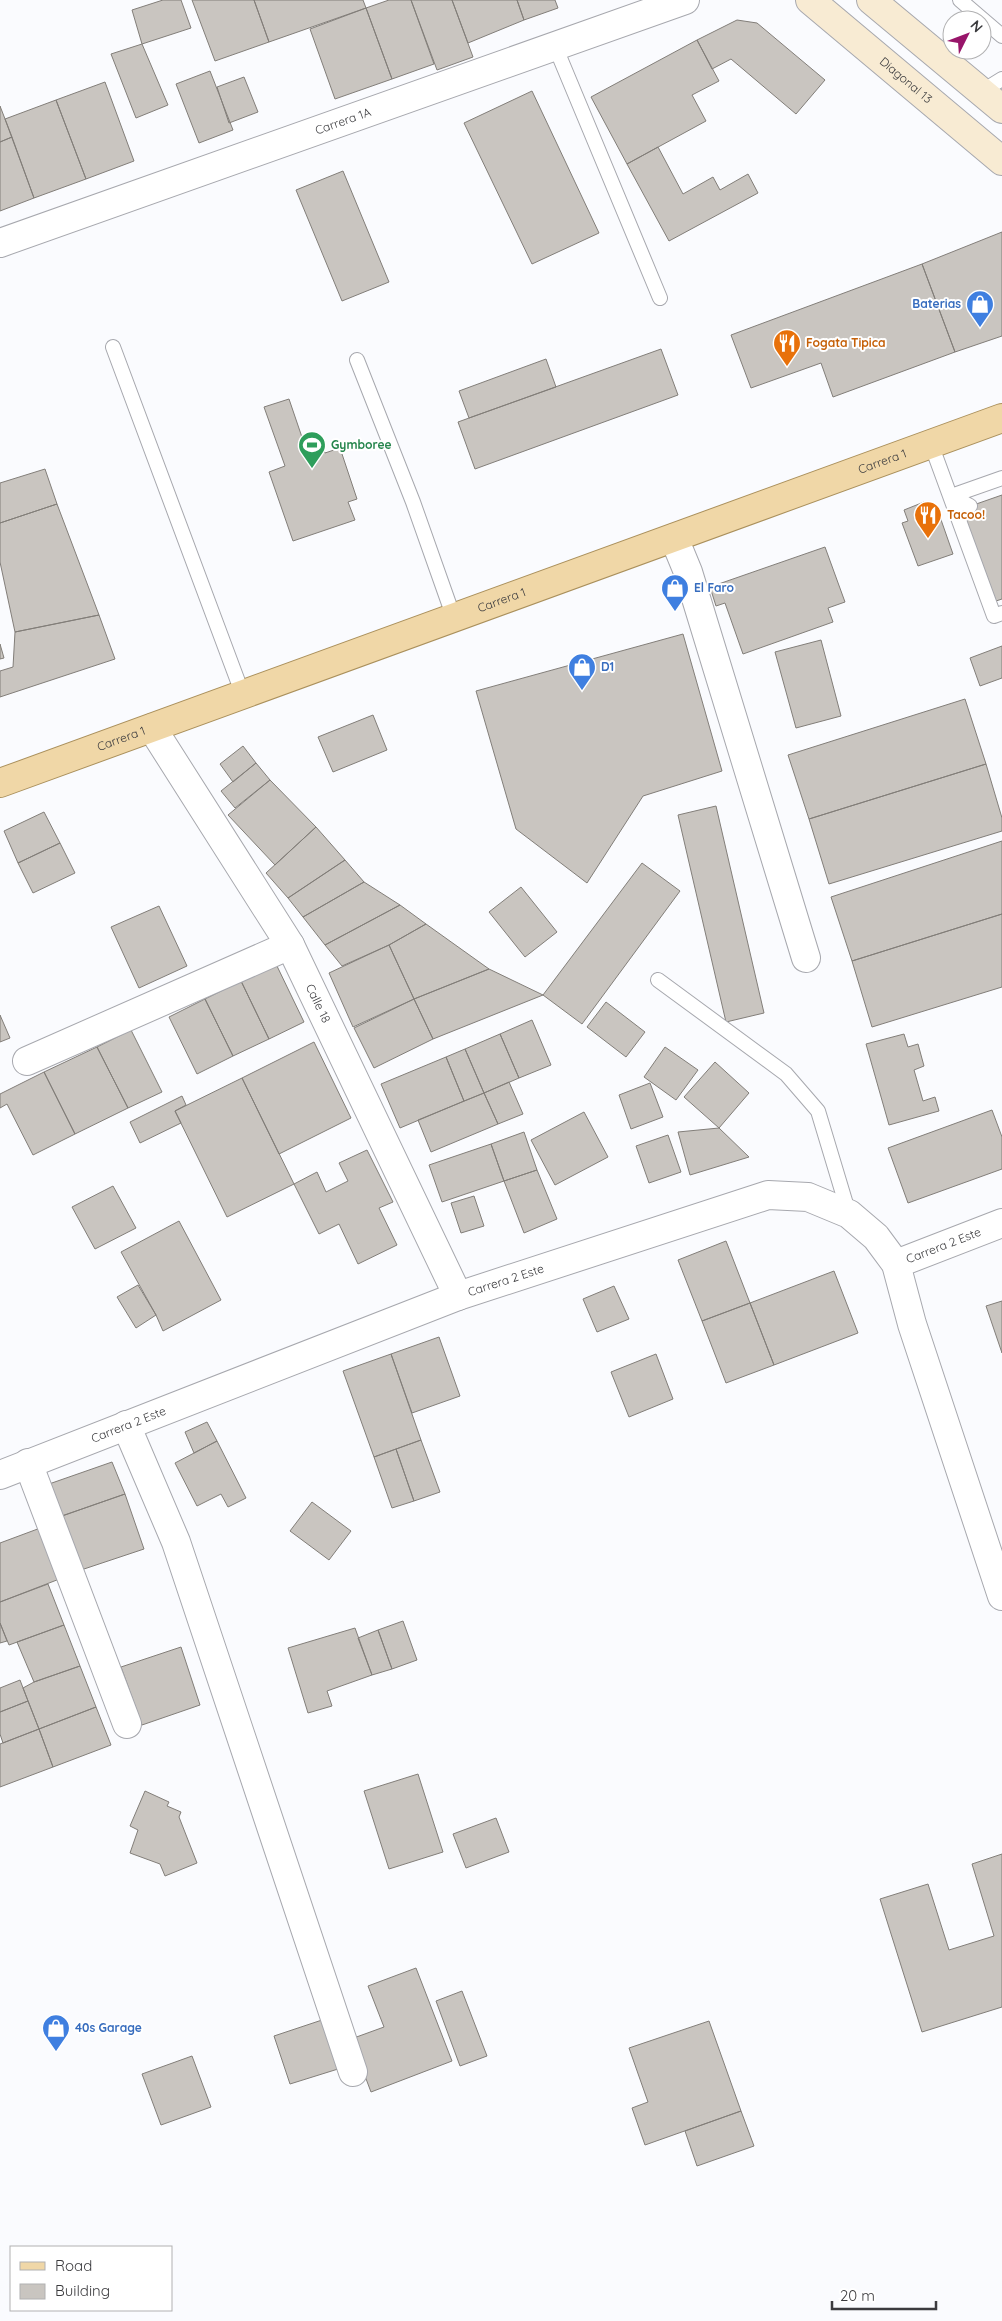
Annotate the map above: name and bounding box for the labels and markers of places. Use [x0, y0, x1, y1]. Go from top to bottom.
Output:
shop icon: Baterias [965, 289, 995, 328]
place label: Baterias [912, 296, 961, 311]
restaurant icon: Fogata Tipica [772, 328, 802, 367]
place label: Fogata Tipica [806, 335, 885, 350]
sports icon: Gymboree [297, 430, 327, 469]
place label: Gymboree [331, 437, 392, 452]
restaurant icon: Tacoo! [913, 500, 943, 539]
place label: Tacoo! [947, 507, 985, 522]
shop icon: El Faro [660, 573, 690, 612]
place label: El Faro [694, 580, 734, 595]
shop icon: D1 [567, 652, 597, 691]
place label: D1 [601, 659, 614, 674]
shop icon: 40s Garage [41, 2013, 71, 2052]
place label: 40s Garage [75, 2020, 142, 2035]

